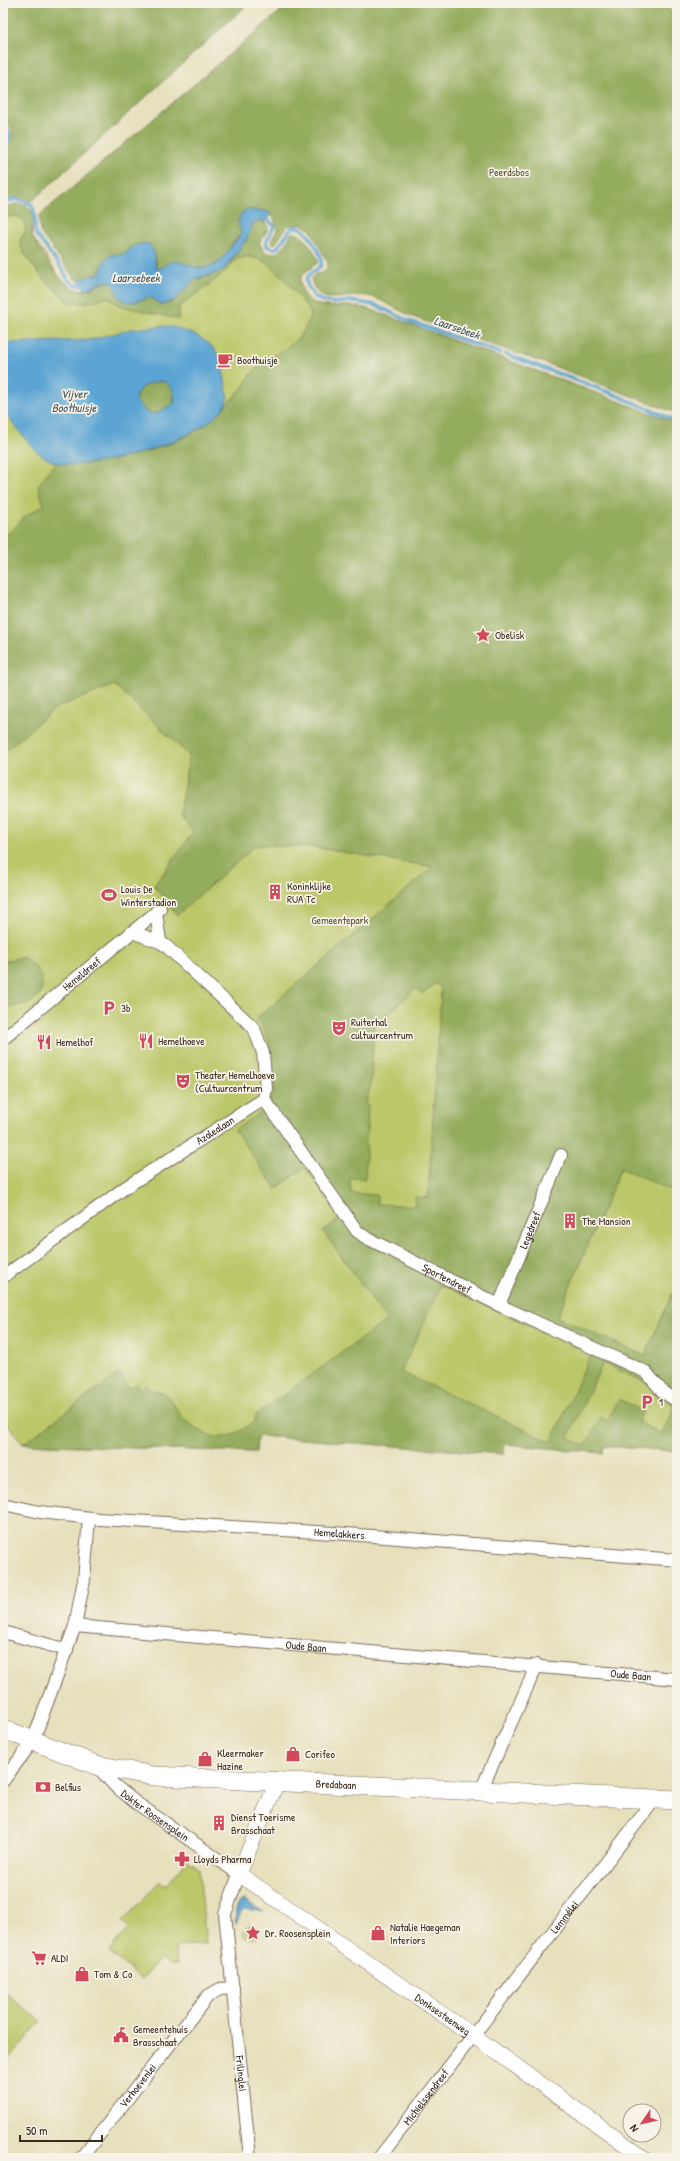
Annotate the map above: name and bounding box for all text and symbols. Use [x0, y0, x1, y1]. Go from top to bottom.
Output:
park label: Peerdsbos [489, 165, 529, 179]
water label: Laarsebeek [112, 269, 161, 286]
water label: Laarsebeek [432, 312, 483, 344]
cafe icon: Boothuisje [216, 351, 234, 369]
place label: Boothuisje [237, 353, 279, 367]
water label: Vijver Boothuisje [52, 385, 98, 416]
place icon: Obelisk [474, 626, 492, 644]
place label: Obelisk [495, 628, 525, 642]
place label: Koninklijke RUA Tc [287, 879, 332, 906]
place label: Louis De Winterstadion [121, 882, 176, 909]
building icon: Koninklijke RUA Tc [266, 883, 284, 901]
sports icon: Louis De Winterstadion [100, 886, 118, 904]
park label: Gemeentepark [312, 913, 369, 927]
street label: Hemeldreef [60, 954, 104, 994]
parking icon: 3b [100, 999, 118, 1017]
place label: 3b [121, 1001, 131, 1015]
place label: Ruiterhal cultuurcentrum [351, 1015, 413, 1042]
theatre icon: Ruiterhal cultuurcentrum [330, 1019, 348, 1037]
restaurant icon: Hemelhoeve [137, 1032, 155, 1050]
restaurant icon: Hemelhof [35, 1033, 53, 1051]
place label: Hemelhoeve [158, 1034, 205, 1048]
place label: Hemelhof [56, 1035, 93, 1049]
place label: Theater Hemelhoeve (Cultuurcentrum [195, 1068, 276, 1095]
theatre icon: Theater Hemelhoeve (Cultuurcentrum [174, 1072, 192, 1090]
street label: Azalealaan [193, 1113, 237, 1148]
street label: Legedreef [516, 1209, 544, 1251]
building icon: The Mansion [561, 1212, 579, 1230]
place label: The Mansion [582, 1214, 631, 1228]
street label: Sportendreef [420, 1260, 473, 1297]
parking icon: 1 [638, 1393, 656, 1411]
place label: 1 [659, 1395, 663, 1409]
street label: Hemelakkers [314, 1525, 365, 1542]
street label: Oude Baan [285, 1638, 327, 1655]
street label: Oude Baan [610, 1666, 652, 1684]
shop icon: Corifeo [284, 1745, 302, 1763]
place label: Kleermaker Hazine [217, 1746, 264, 1773]
place label: Corifeo [305, 1747, 335, 1761]
shop icon: Kleermaker Hazine [196, 1750, 214, 1768]
street label: Bredabaan [315, 1776, 357, 1792]
bank icon: Belfius [34, 1778, 52, 1796]
place label: Belfius [55, 1780, 81, 1794]
street label: Dokter Roosensplein [118, 1786, 192, 1844]
place label: Dienst Toerisme Brasschaat [231, 1810, 296, 1837]
building icon: Dienst Toerisme Brasschaat [210, 1814, 228, 1832]
pharmacy icon: Lloyds Pharma [173, 1850, 191, 1868]
place label: Lloyds Pharma [194, 1852, 252, 1866]
street label: Lemmélei [547, 1898, 581, 1936]
place label: Natalie Haegeman Interiors [390, 1920, 460, 1947]
place icon: Dr. Roosensplein [244, 1924, 262, 1942]
shop icon: Natalie Haegeman Interiors [369, 1924, 387, 1942]
place label: Dr. Roosensplein [265, 1926, 330, 1940]
supermarket icon: ALDI [30, 1949, 48, 1967]
place label: ALDI [51, 1951, 68, 1965]
shop icon: Tom & Co [73, 1965, 91, 1983]
place label: Tom & Co [94, 1967, 133, 1981]
street label: Donksesteenweg [412, 1991, 473, 2038]
place label: Gemeentehuis Brasschaat [133, 2022, 188, 2049]
public building icon: Gemeentehuis Brasschaat [112, 2026, 130, 2044]
street label: Frilinglei [232, 2054, 250, 2092]
street label: Verhoevenlei [116, 2061, 159, 2110]
street label: Michielssendreef [400, 2066, 452, 2128]
north arrow [622, 2103, 662, 2143]
scale bar [20, 2117, 102, 2143]
text: 50 m [26, 2122, 47, 2139]
text: N [626, 2122, 641, 2135]

